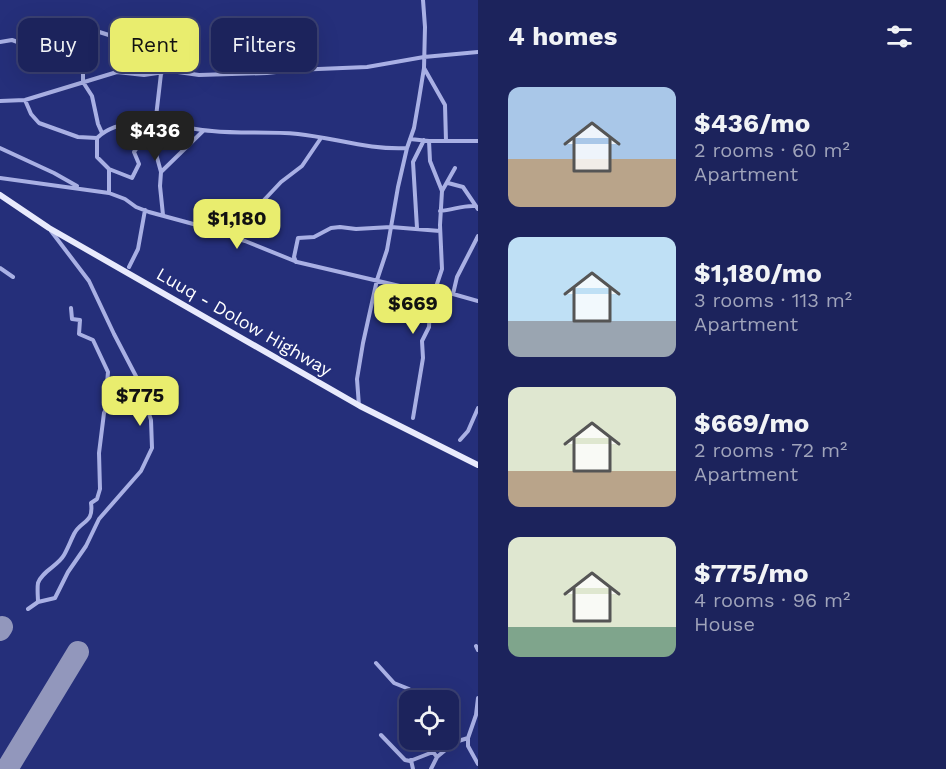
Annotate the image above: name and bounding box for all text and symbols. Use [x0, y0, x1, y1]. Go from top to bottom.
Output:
chip: Buy [18, 18, 98, 72]
chip: Rent [110, 18, 199, 72]
chip: Filters [211, 18, 317, 72]
icon: filters [883, 20, 916, 53]
text: 4 homes [508, 21, 617, 51]
text: $436/mo [694, 108, 810, 138]
pin: $436 [119, 111, 191, 162]
icon: home [556, 111, 628, 183]
text: $436 [130, 118, 180, 142]
text: 2 rooms · 60 m² [694, 138, 850, 162]
text: Apartment [694, 162, 798, 186]
pin: $1,180 [188, 199, 286, 250]
text: $1,180 [207, 206, 267, 230]
text: $1,180/mo [694, 258, 822, 288]
icon: home [556, 261, 628, 333]
street label: Luuq - Dolow Highway [153, 263, 336, 381]
pin: $669 [377, 284, 449, 335]
text: 3 rooms · 113 m² [694, 288, 852, 312]
text: $669 [388, 291, 438, 315]
text: Apartment [694, 312, 798, 336]
pin: $775 [104, 376, 176, 427]
text: $775 [116, 383, 164, 407]
text: $669/mo [694, 408, 809, 438]
icon: home [556, 411, 628, 483]
text: 2 rooms · 72 m² [694, 438, 847, 462]
text: Apartment [694, 462, 798, 486]
text: $775/mo [694, 558, 808, 588]
icon: home [556, 561, 628, 633]
text: 4 rooms · 96 m² [694, 588, 850, 612]
text: House [694, 612, 755, 636]
map controls [399, 690, 459, 750]
button: locate [399, 690, 459, 750]

